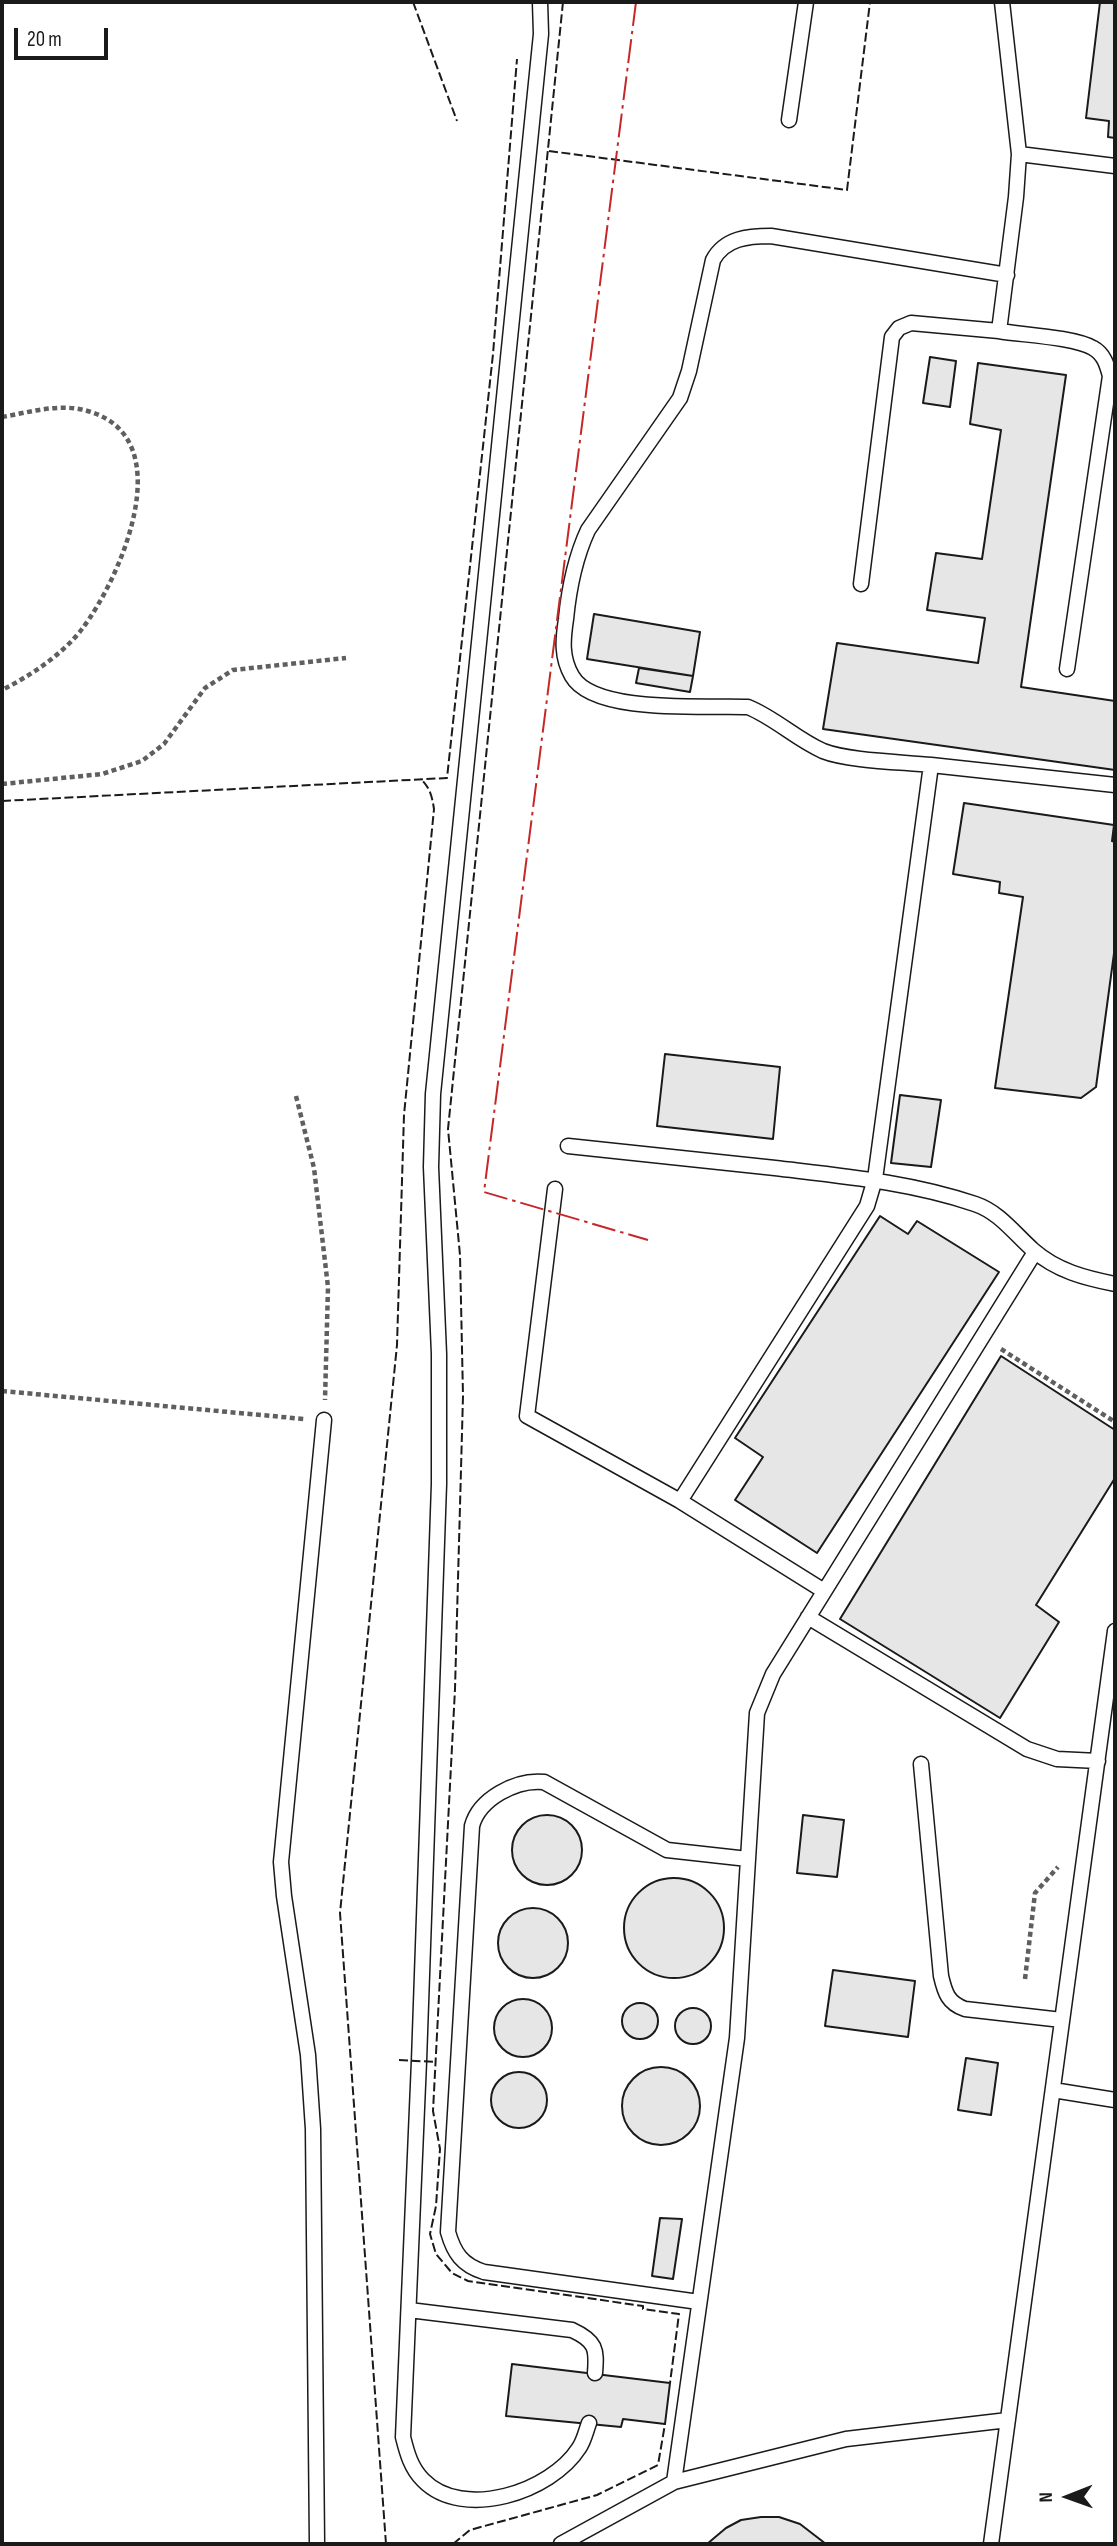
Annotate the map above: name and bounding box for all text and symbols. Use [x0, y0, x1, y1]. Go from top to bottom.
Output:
scale bar [18, 14, 112, 58]
text: 20 m [27, 27, 62, 52]
north arrow [1033, 2462, 1103, 2532]
text: N [1035, 2492, 1058, 2503]

